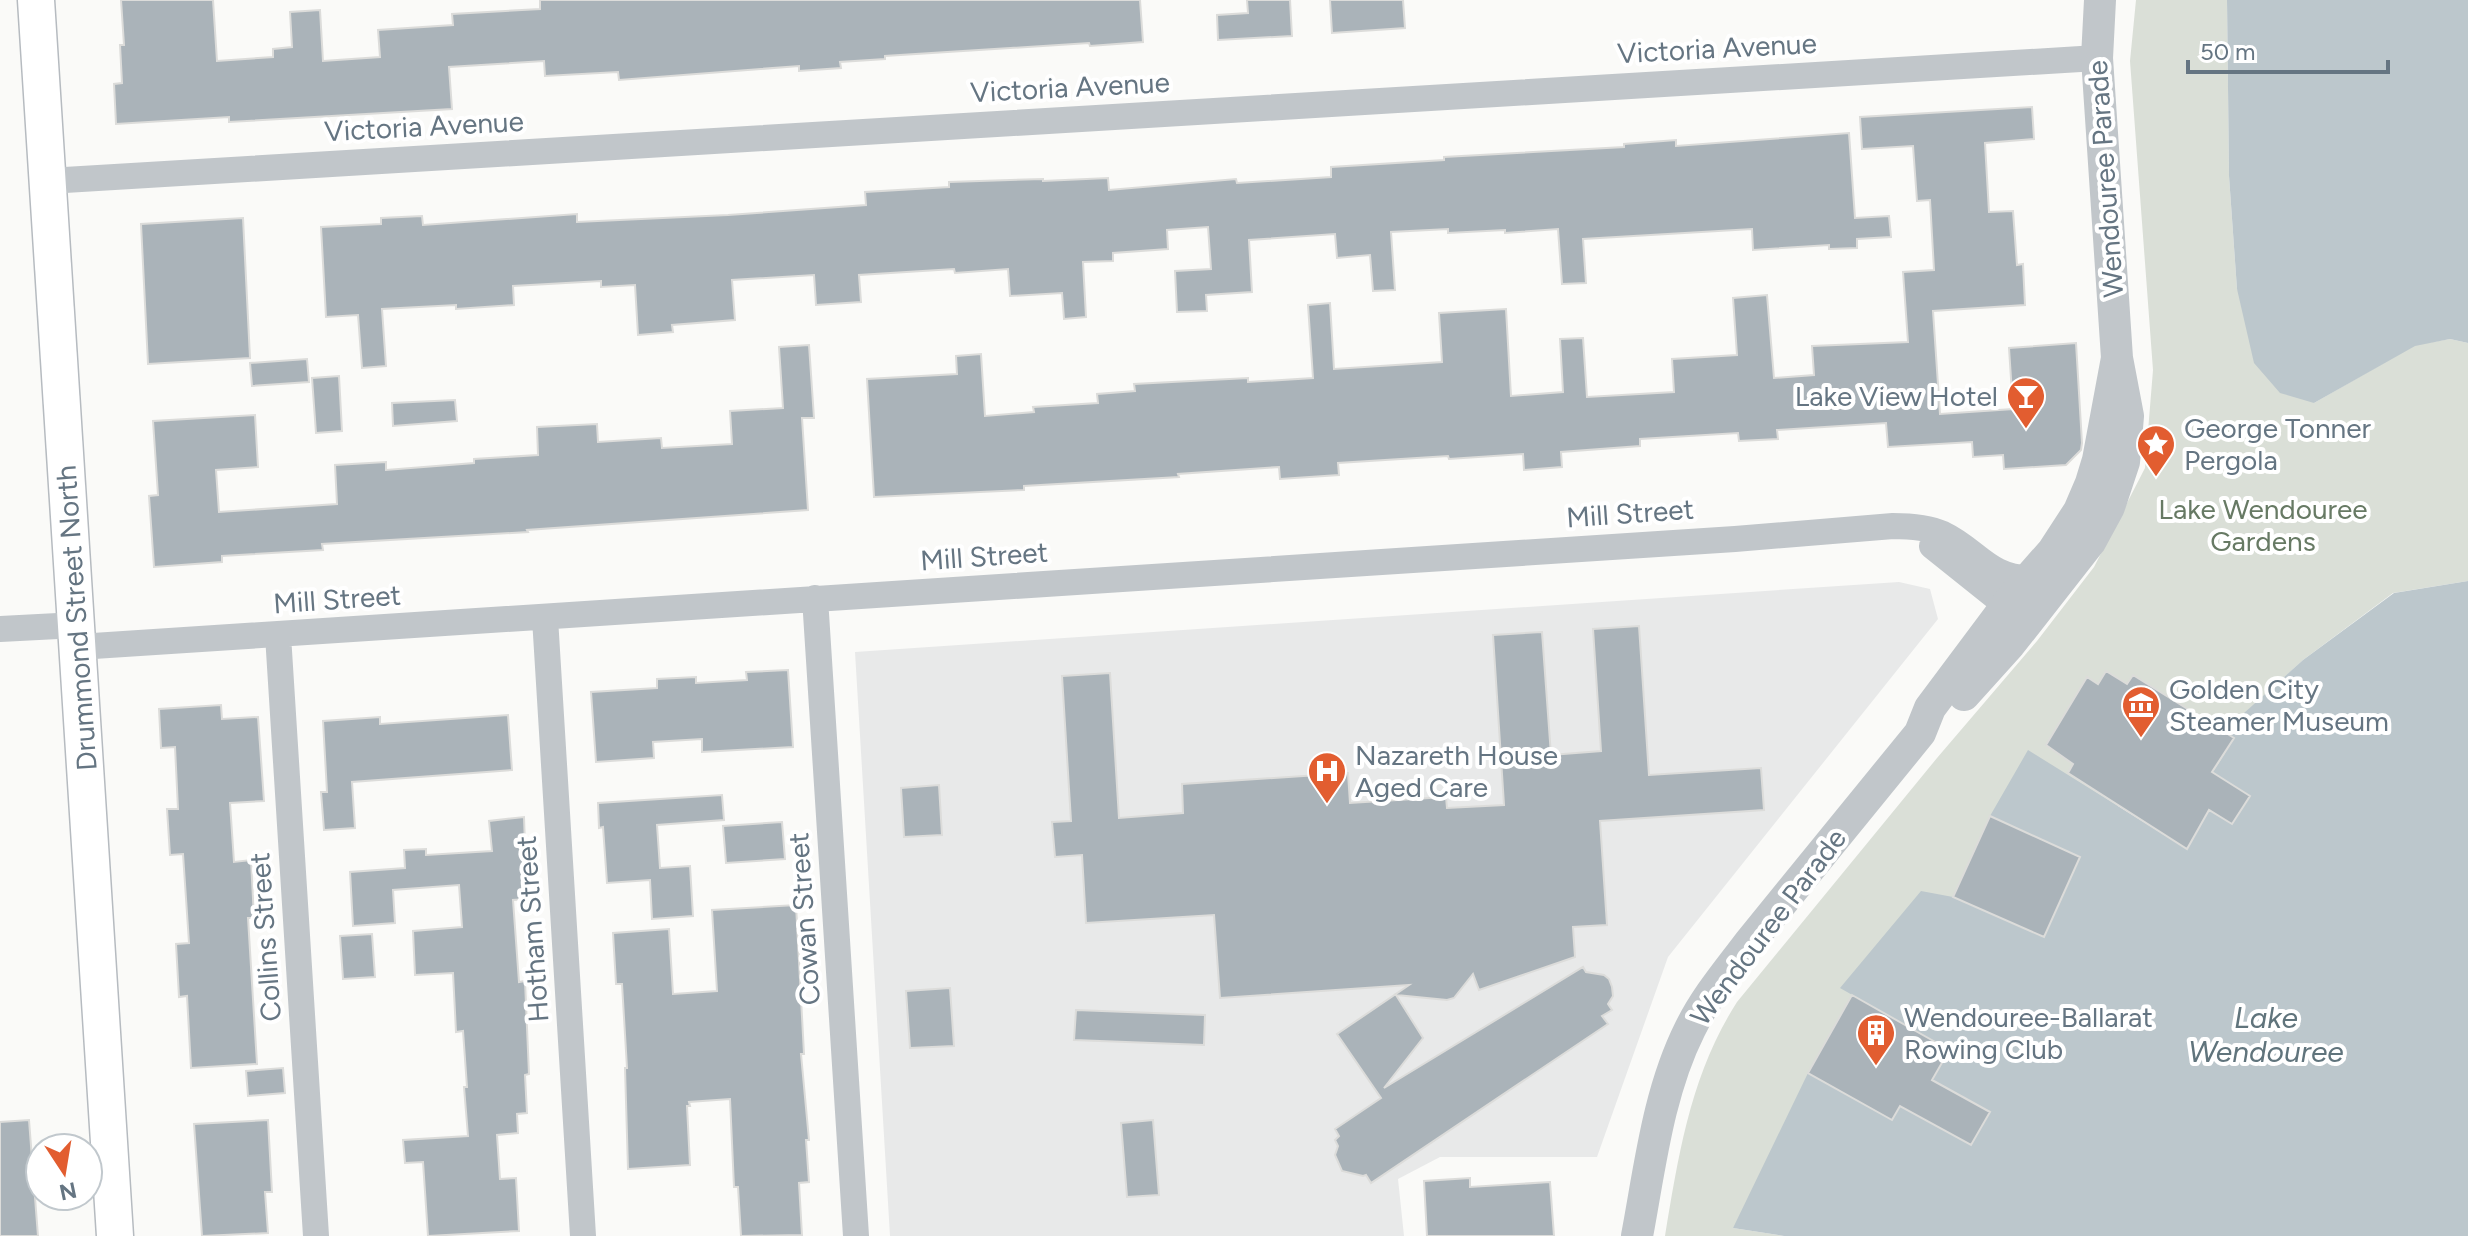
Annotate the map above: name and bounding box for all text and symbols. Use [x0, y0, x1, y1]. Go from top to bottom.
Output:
scale bar [2188, 24, 2388, 74]
street label: Victoria Avenue [1616, 26, 1818, 70]
text: 50 m [2200, 37, 2256, 66]
street label: Wendouree Parade [2080, 59, 2130, 299]
street label: Victoria Avenue [969, 65, 1171, 109]
street label: Victoria Avenue [323, 104, 525, 148]
bar icon: Lake View Hotel [2005, 375, 2047, 430]
place label: Lake View Hotel [1795, 379, 1998, 413]
place label: George Tonner Pergola [2184, 411, 2371, 477]
place icon: George Tonner Pergola [2135, 423, 2177, 478]
street label: Drummond Street North [48, 464, 104, 772]
street label: Mill Street [1565, 492, 1695, 534]
park label: Lake Wendouree Gardens [2158, 492, 2368, 558]
street label: Mill Street [919, 535, 1049, 577]
street label: Mill Street [272, 578, 402, 620]
place label: Golden City Steamer Museum [2169, 672, 2389, 738]
museum icon: Golden City Steamer Museum [2120, 684, 2162, 739]
place label: Nazareth House Aged Care [1355, 738, 1558, 804]
hospital icon: Nazareth House Aged Care [1306, 750, 1348, 805]
street label: Wendouree Parade [1683, 822, 1853, 1032]
street label: Cowan Street [781, 832, 827, 1006]
street label: Hotham Street [509, 835, 555, 1023]
street label: Collins Street [242, 851, 288, 1023]
water label: Lake Wendouree [2188, 999, 2344, 1070]
place label: Wendouree-Ballarat Rowing Club [1904, 1000, 2153, 1066]
building icon: Wendouree-Ballarat Rowing Club [1855, 1012, 1897, 1067]
north arrow [24, 1132, 104, 1212]
text: N [57, 1176, 79, 1206]

